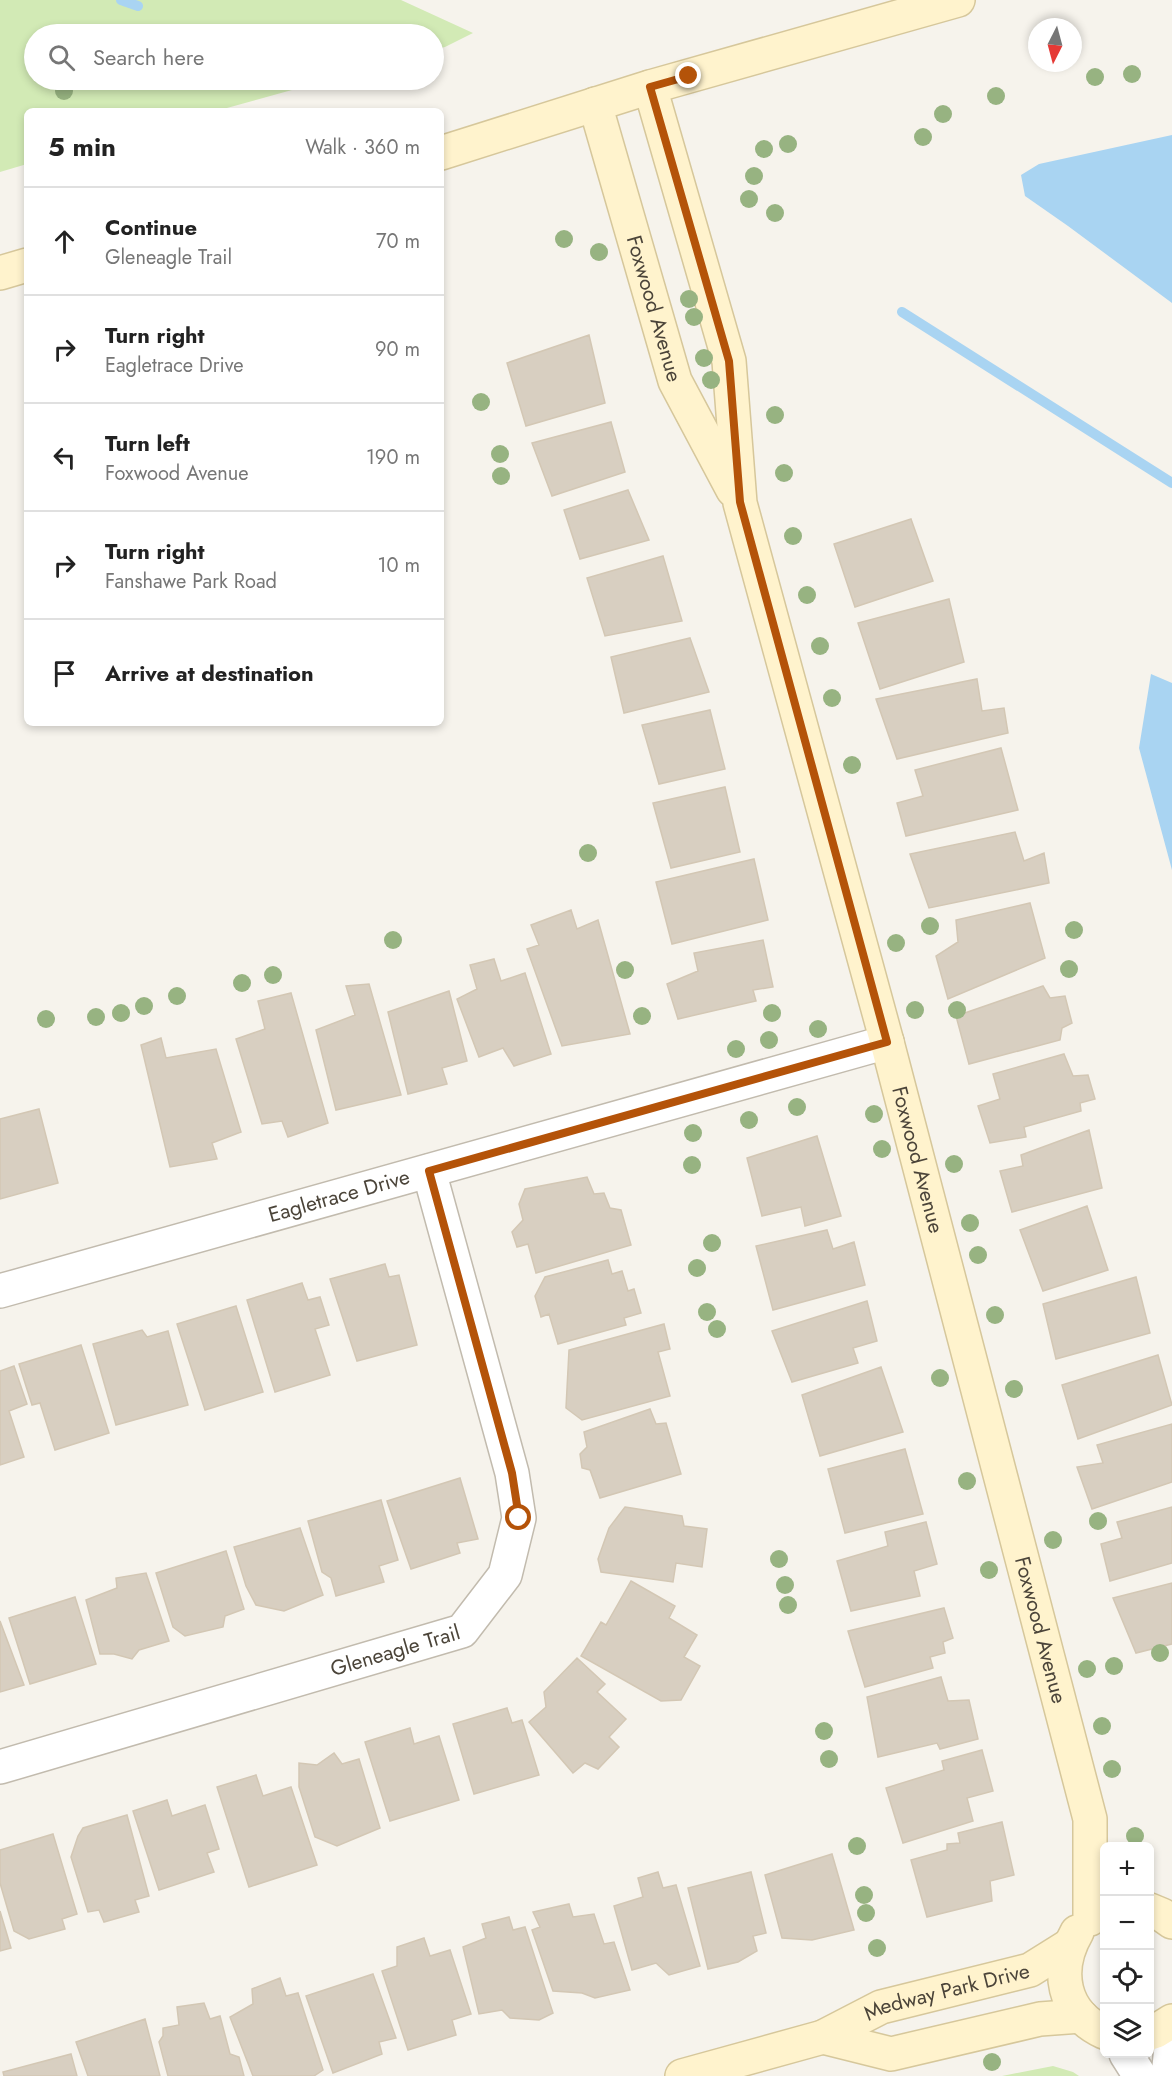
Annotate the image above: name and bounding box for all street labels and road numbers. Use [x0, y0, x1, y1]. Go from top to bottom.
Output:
street label: Foxwood Avenue [619, 232, 689, 385]
street label: Foxwood Avenue [884, 1083, 951, 1237]
street label: Eagletrace Drive [265, 1162, 413, 1230]
street label: Foxwood Avenue [1007, 1553, 1074, 1707]
street label: Gleneagle Trail [327, 1617, 464, 1684]
street label: Medway Park Drive [858, 1956, 1033, 2028]

